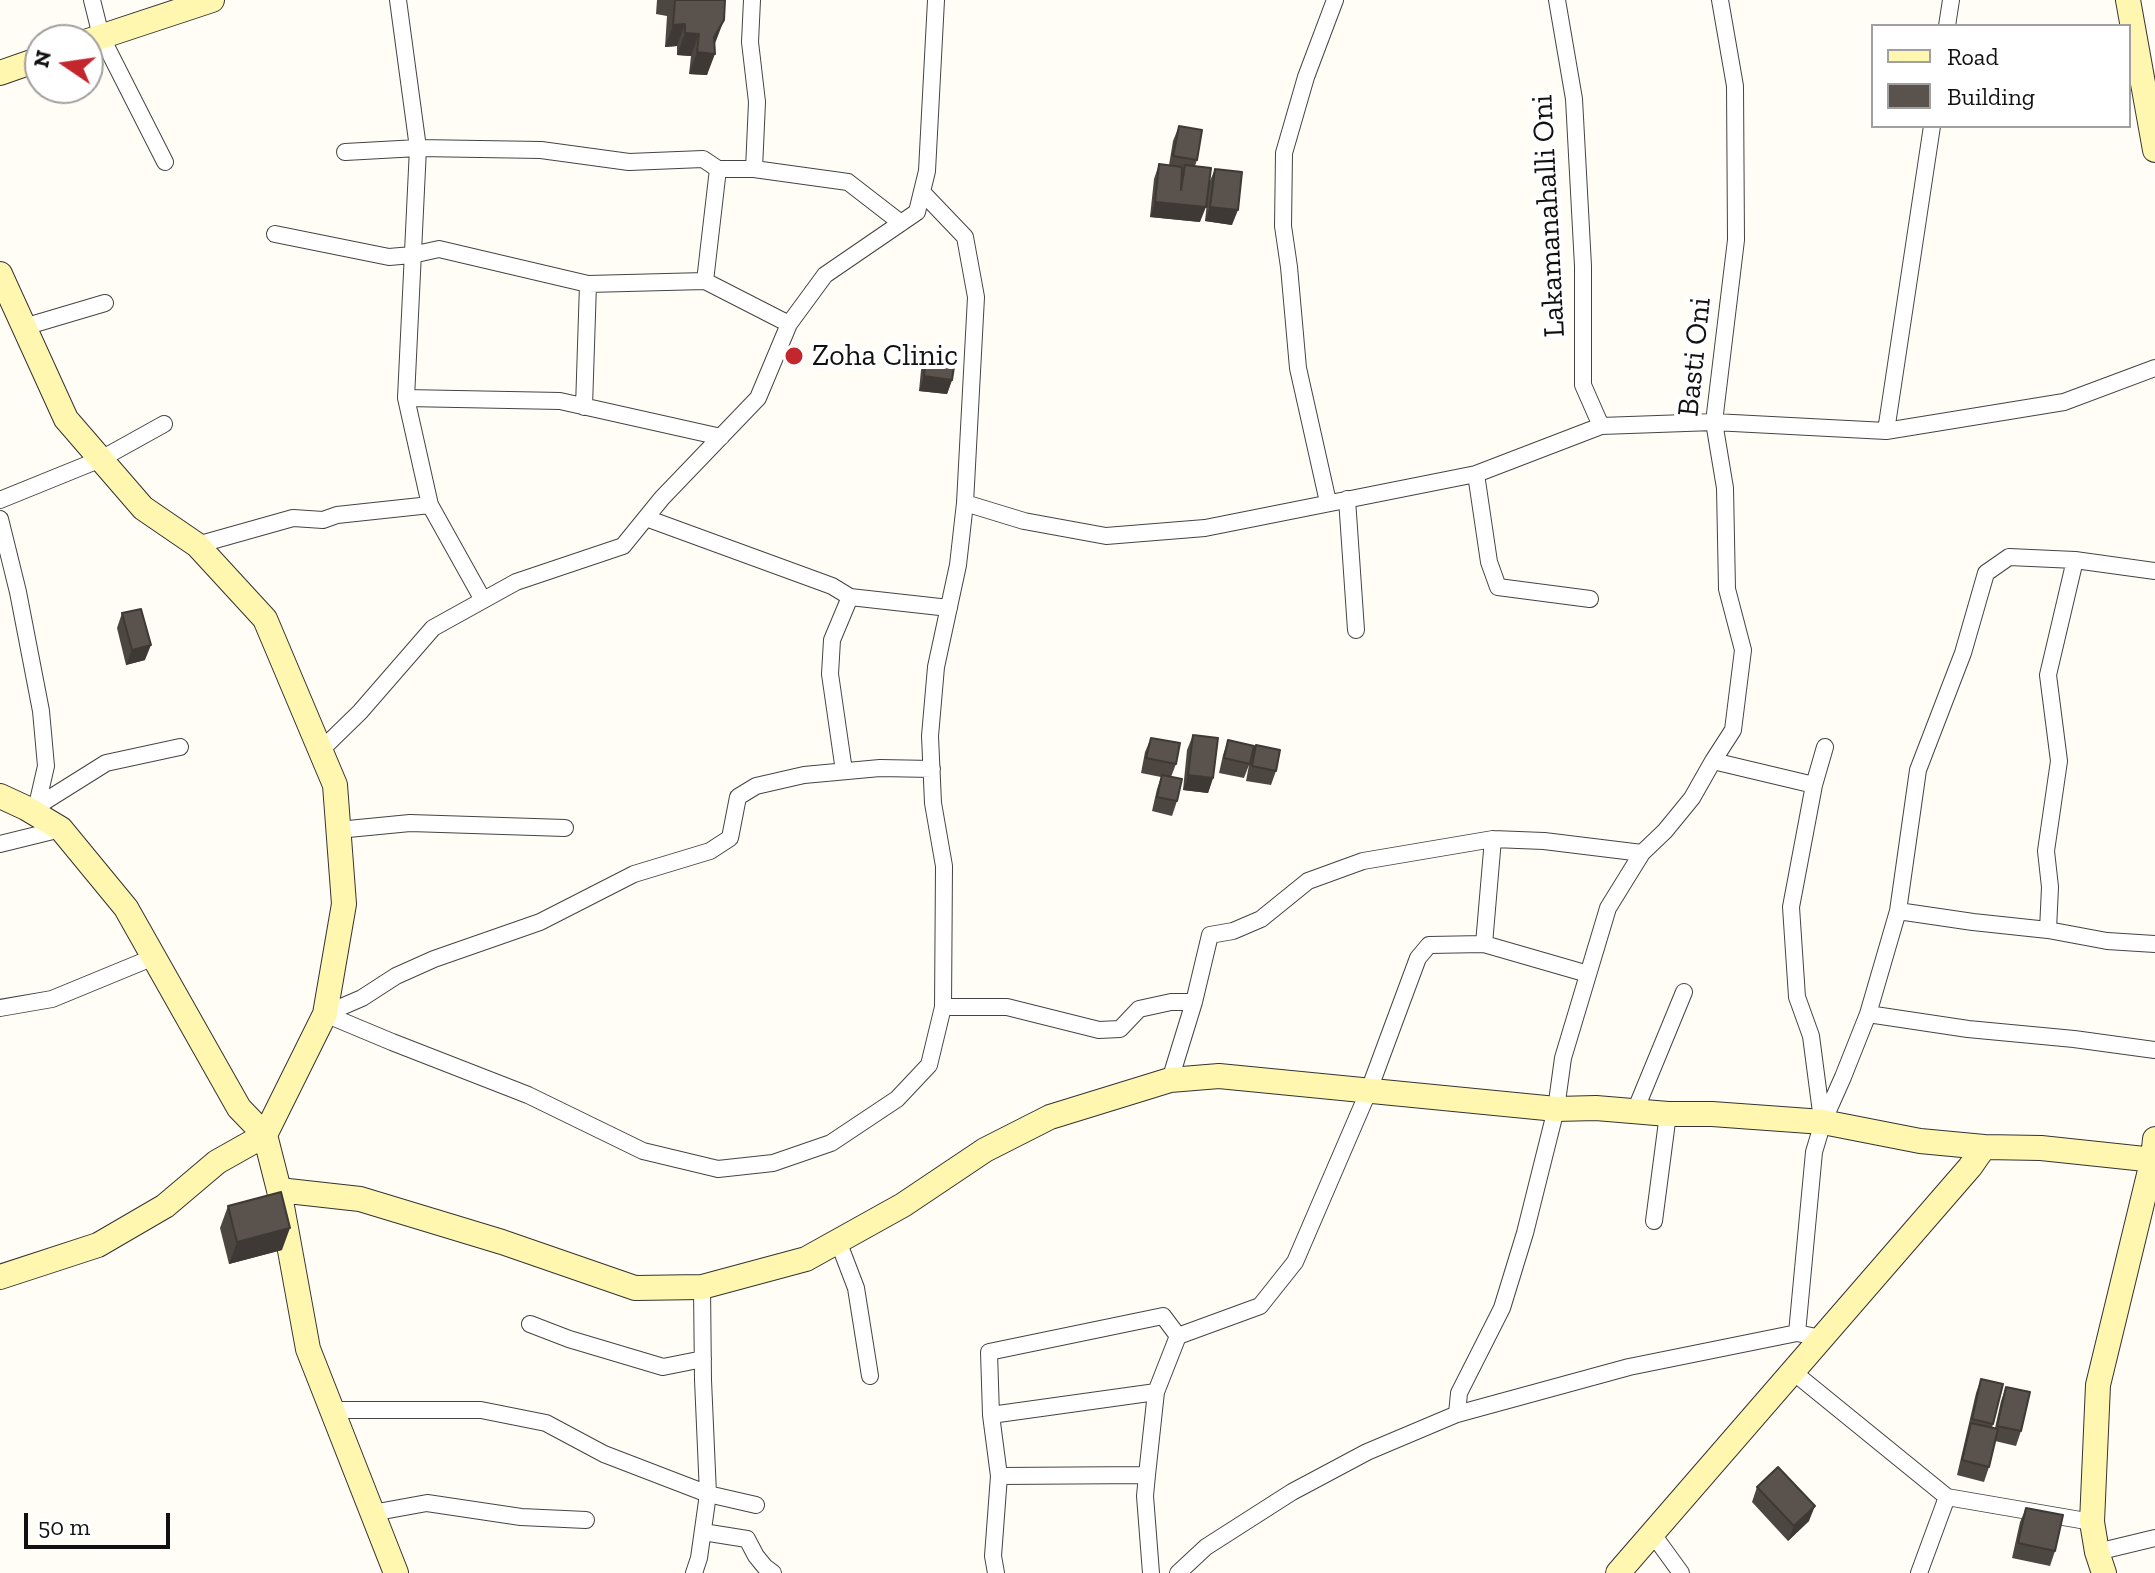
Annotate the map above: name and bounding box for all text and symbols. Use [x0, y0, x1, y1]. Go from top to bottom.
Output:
north arrow [24, 24, 104, 104]
legend [1871, 24, 2131, 128]
text: Road [1947, 42, 1999, 71]
text: N [27, 48, 57, 70]
text: Building [1947, 82, 2035, 111]
street label: Lakamanahalli Oni [1525, 94, 1573, 338]
street label: Basti Oni [1671, 296, 1719, 418]
place label: Zoha Clinic [812, 338, 958, 374]
marker: Zoha Clinic [783, 345, 805, 367]
scale bar [28, 1497, 174, 1547]
text: 50 m [38, 1512, 90, 1541]

